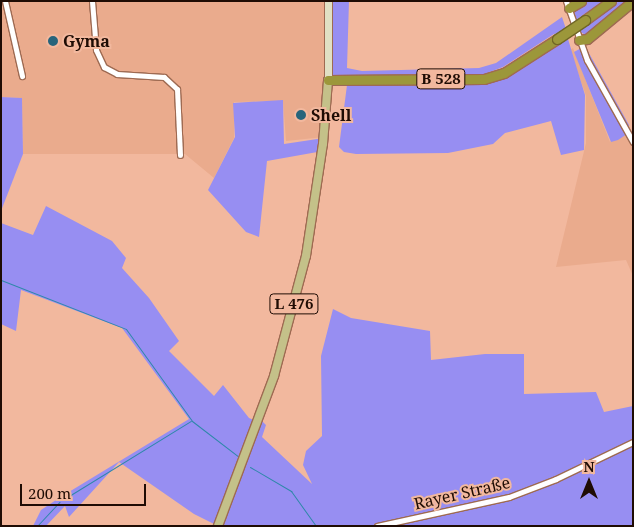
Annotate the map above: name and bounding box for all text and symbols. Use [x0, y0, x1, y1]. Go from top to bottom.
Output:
place label: Gyma [63, 31, 110, 51]
marker: Gyma [47, 35, 59, 47]
road number: B 528 [416, 66, 466, 92]
place label: Shell [311, 105, 351, 125]
marker: Shell [295, 109, 307, 121]
road number: L 476 [269, 292, 319, 316]
north arrow [564, 457, 614, 507]
text: N [583, 457, 595, 476]
street label: Rayer Straße [412, 473, 512, 513]
scale bar [22, 474, 149, 506]
text: 200 m [28, 483, 71, 503]

